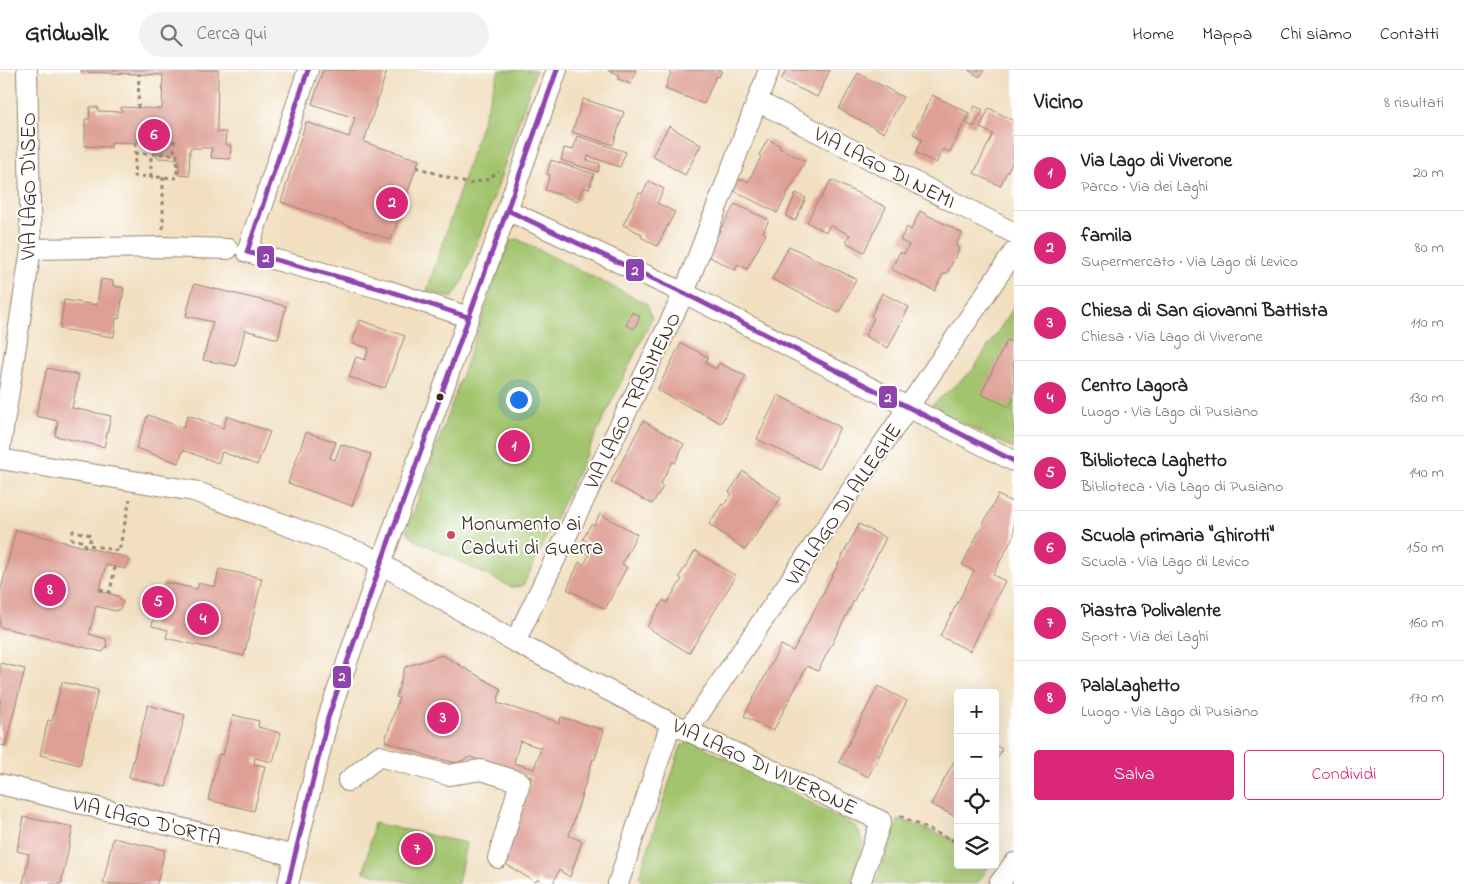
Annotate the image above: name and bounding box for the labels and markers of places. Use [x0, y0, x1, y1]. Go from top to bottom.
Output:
pin: 6 [138, 116, 170, 154]
pin: 2 [376, 184, 408, 222]
unlabelled marker [435, 392, 445, 402]
pin: 1 [498, 427, 530, 465]
place label: Monumento ai Caduti di Guerra [461, 510, 603, 564]
marker: Monumento ai Caduti di Guerra [445, 529, 457, 541]
pin: 8 [34, 571, 66, 609]
pin: 5 [142, 583, 174, 621]
pin: 4 [187, 600, 219, 638]
pin: 3 [427, 699, 459, 737]
pin: 7 [401, 830, 433, 868]

